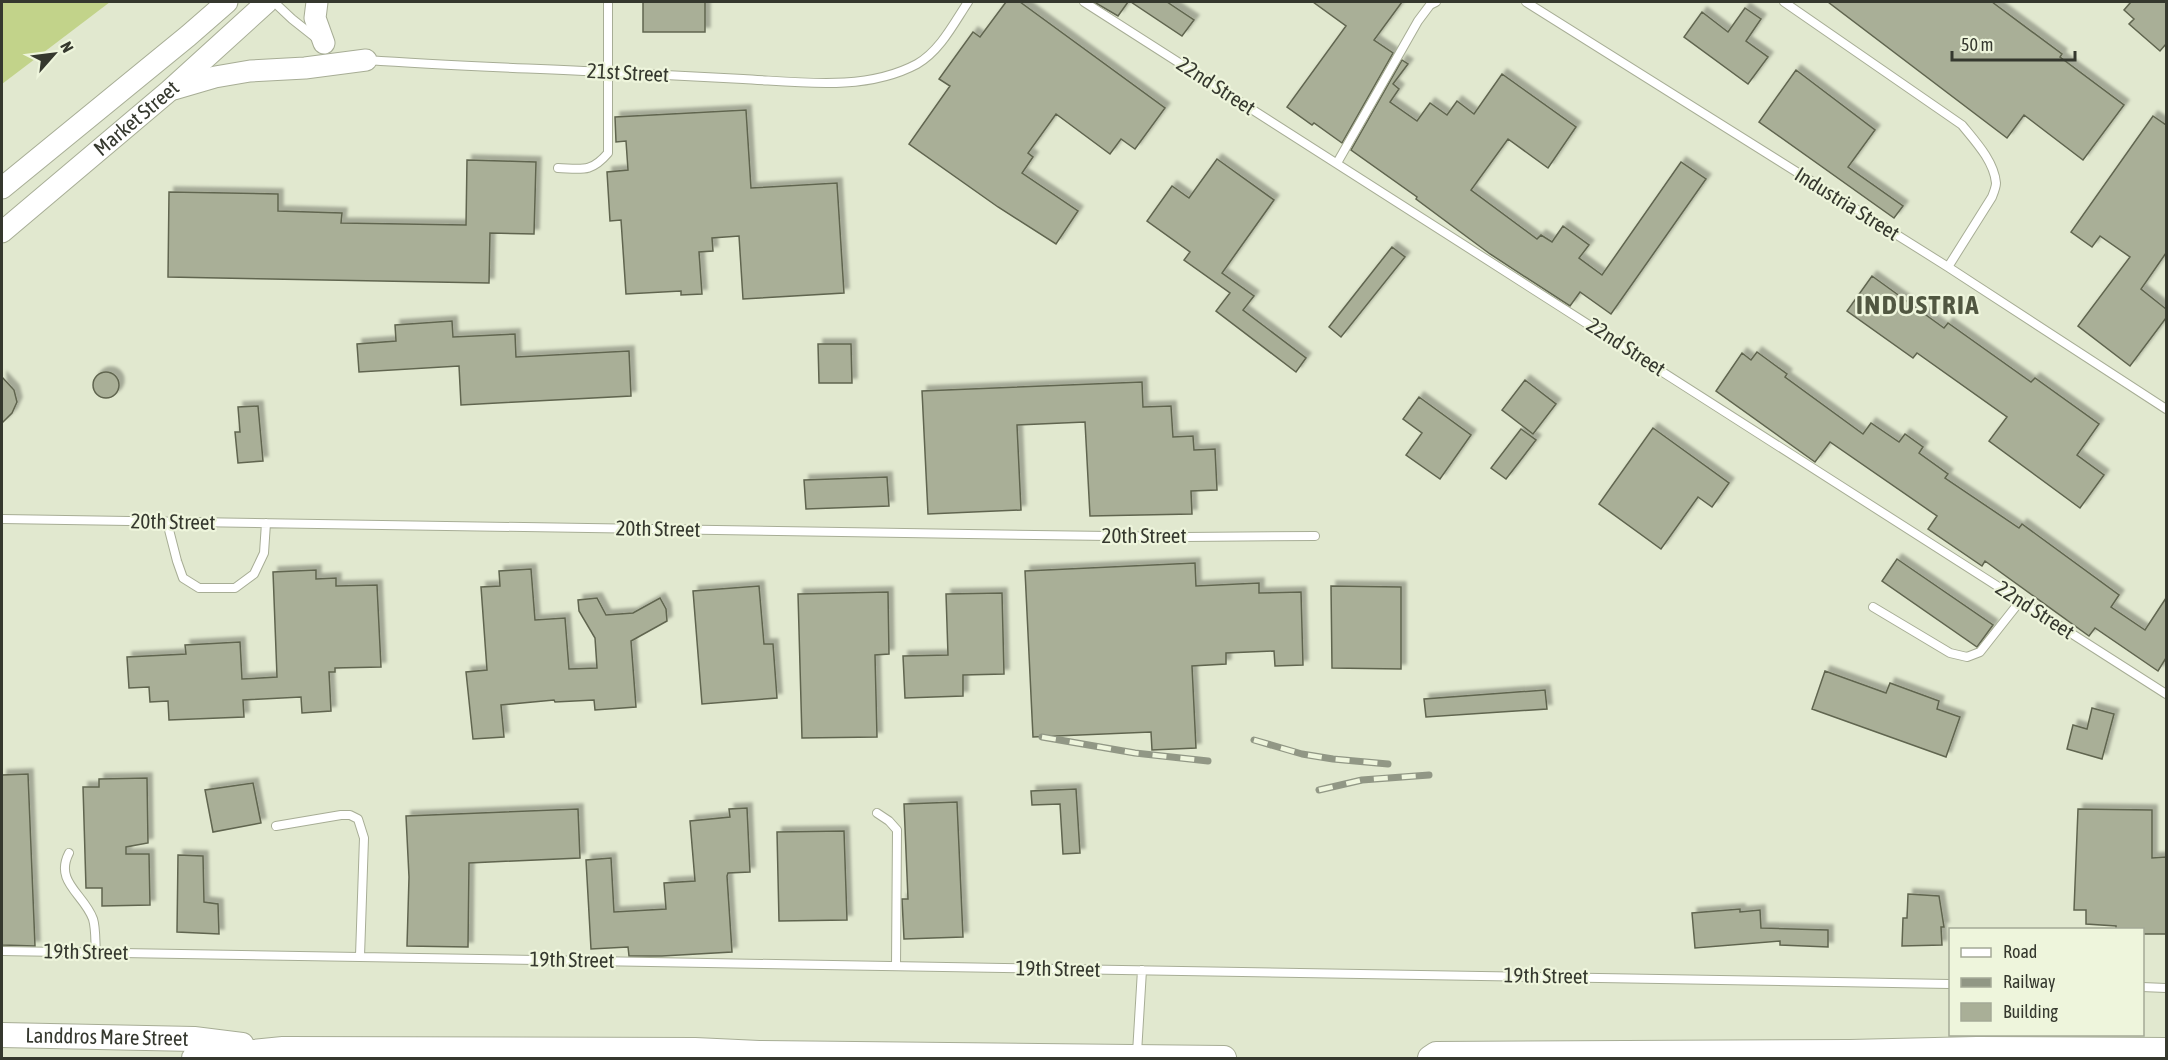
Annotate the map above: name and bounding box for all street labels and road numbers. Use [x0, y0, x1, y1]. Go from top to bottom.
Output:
street label: 22nd Street [1173, 51, 1260, 119]
street label: 21st Street [586, 58, 670, 86]
street label: Market Street [89, 75, 183, 160]
street label: Industria Street [1791, 161, 1904, 245]
street label: 22nd Street [1583, 312, 1670, 380]
street label: 20th Street [130, 508, 216, 534]
street label: 20th Street [615, 515, 701, 541]
street label: 20th Street [1102, 523, 1186, 547]
street label: 22nd Street [1992, 575, 2079, 643]
street label: 19th Street [43, 938, 129, 964]
street label: 19th Street [529, 946, 615, 972]
street label: 19th Street [1015, 955, 1101, 981]
street label: 19th Street [1503, 962, 1589, 988]
street label: Landdros Mare Street [25, 1022, 189, 1050]

